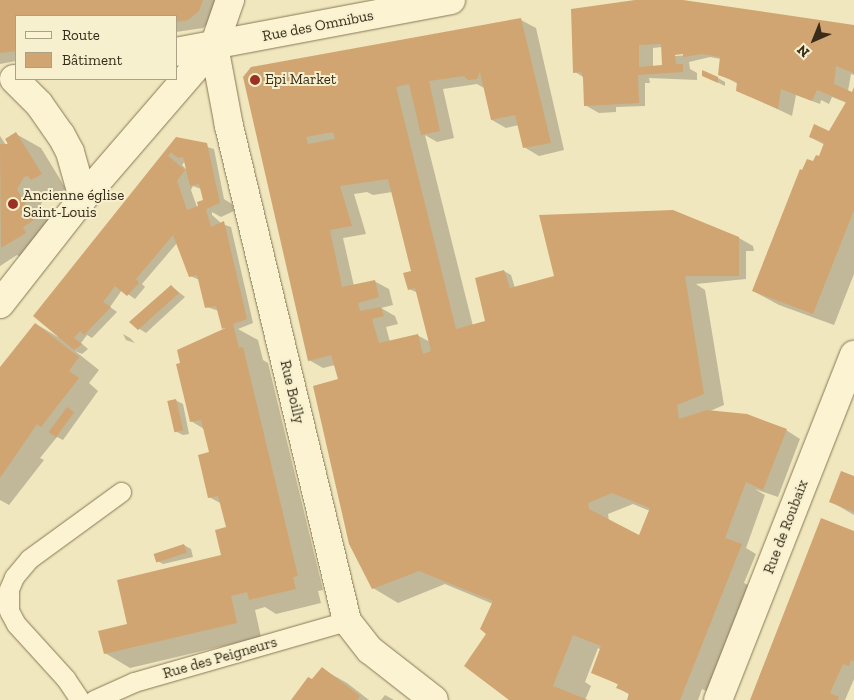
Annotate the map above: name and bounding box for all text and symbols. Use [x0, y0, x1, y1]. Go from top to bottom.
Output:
street label: Rue des Omnibus [261, 6, 375, 46]
legend [15, 15, 178, 80]
north arrow [789, 15, 839, 65]
text: Route [62, 26, 100, 44]
text: N [794, 41, 813, 61]
text: Bâtiment [62, 51, 122, 69]
place label: Epi Market [265, 71, 336, 89]
marker: Epi Market [249, 74, 261, 86]
place label: Ancienne église Saint-Louis [23, 186, 124, 221]
marker: Ancienne église Saint-Louis [7, 198, 19, 210]
street label: Rue Boilly [276, 359, 308, 425]
street label: Rue de Roubaix [760, 477, 812, 577]
street label: Rue des Peigneurs [161, 633, 279, 683]

